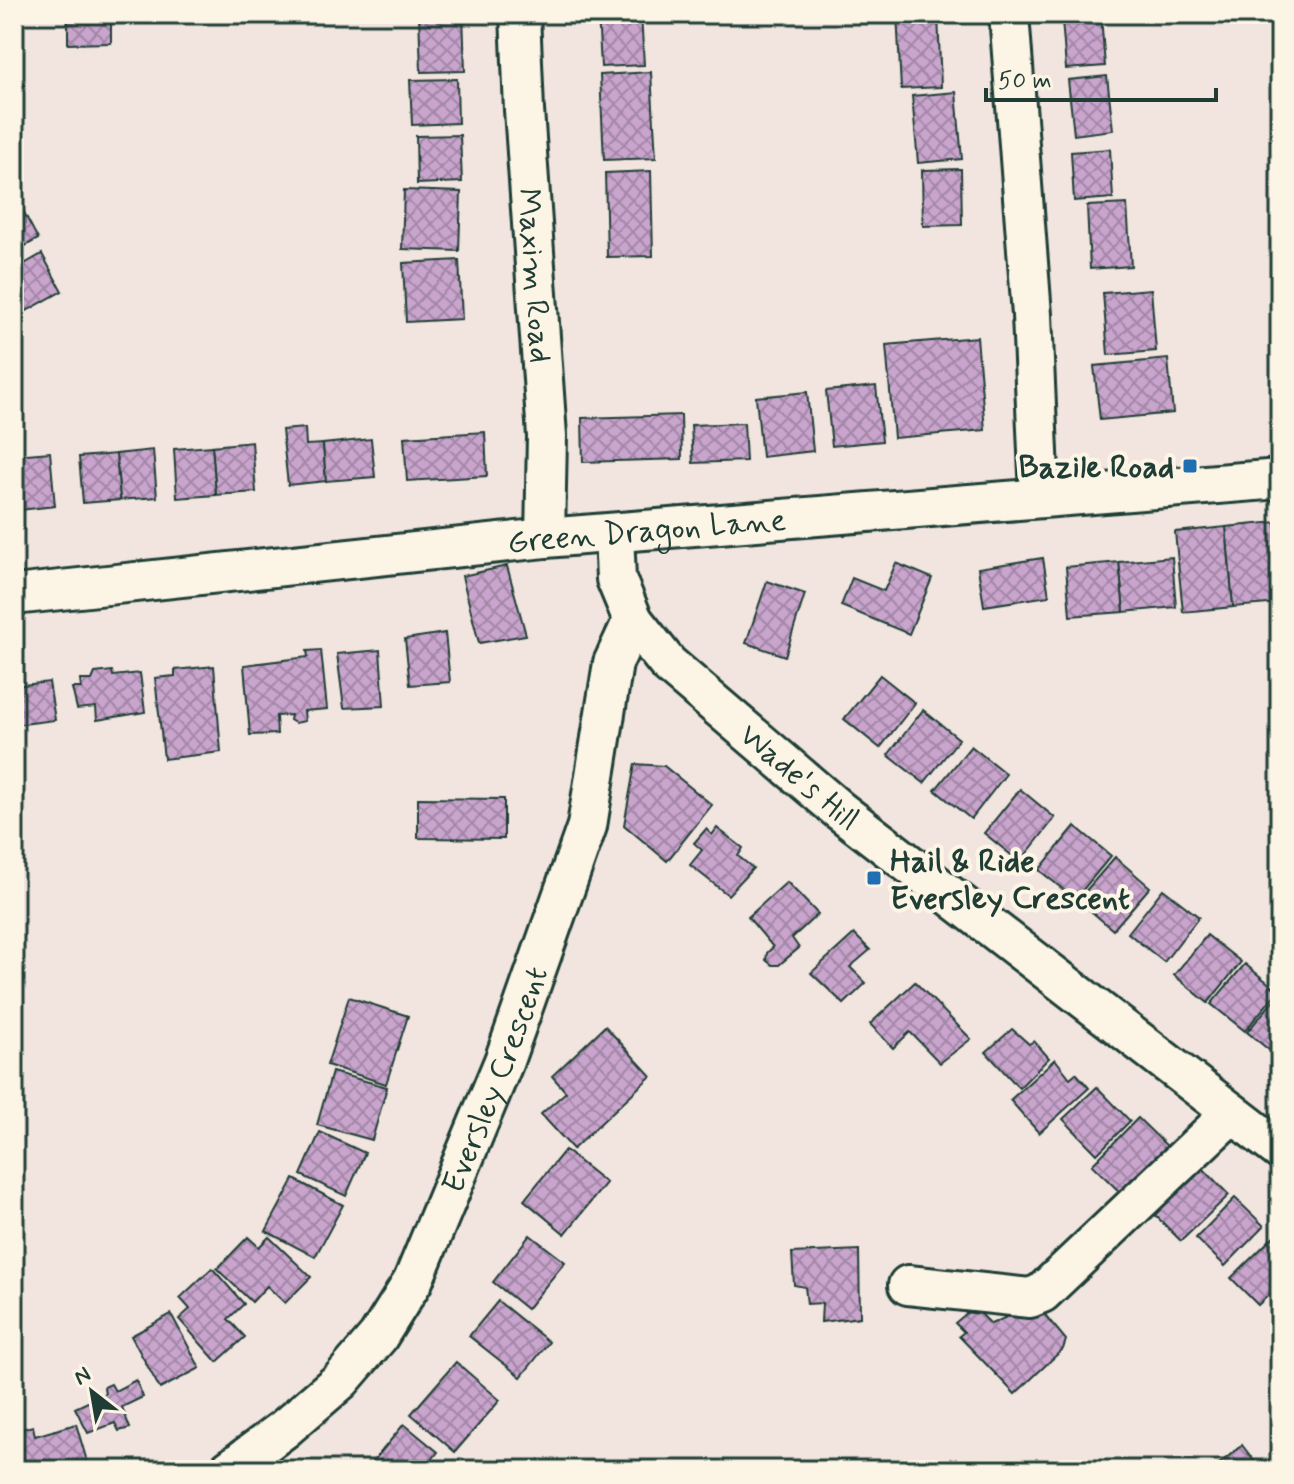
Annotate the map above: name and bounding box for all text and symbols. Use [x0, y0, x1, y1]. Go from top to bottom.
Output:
scale bar [986, 52, 1216, 102]
text: 50 m [998, 66, 1052, 97]
street label: Maxim Road [507, 187, 561, 365]
place label: Bazile Road [1018, 447, 1174, 489]
marker: Bazile Road [1181, 457, 1199, 475]
street label: Green Dragon Lane [505, 500, 788, 565]
street label: Wade's Hill [730, 715, 867, 841]
place label: Hail & Ride Eversley Crescent [890, 841, 1130, 920]
marker: Hail & Ride Eversley Crescent [865, 869, 883, 887]
street label: Eversley Crescent [433, 961, 559, 1200]
north arrow [52, 1352, 132, 1432]
text: N [69, 1361, 96, 1392]

